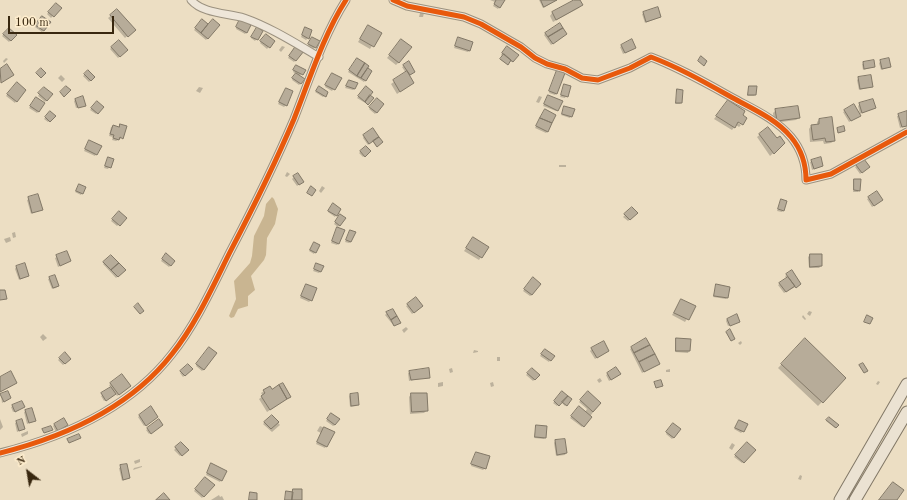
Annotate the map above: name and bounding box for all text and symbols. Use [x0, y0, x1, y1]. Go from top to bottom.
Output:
scale bar [10, 8, 116, 34]
text: 100 m [15, 17, 49, 29]
north arrow [8, 452, 48, 492]
text: N [15, 454, 28, 468]

